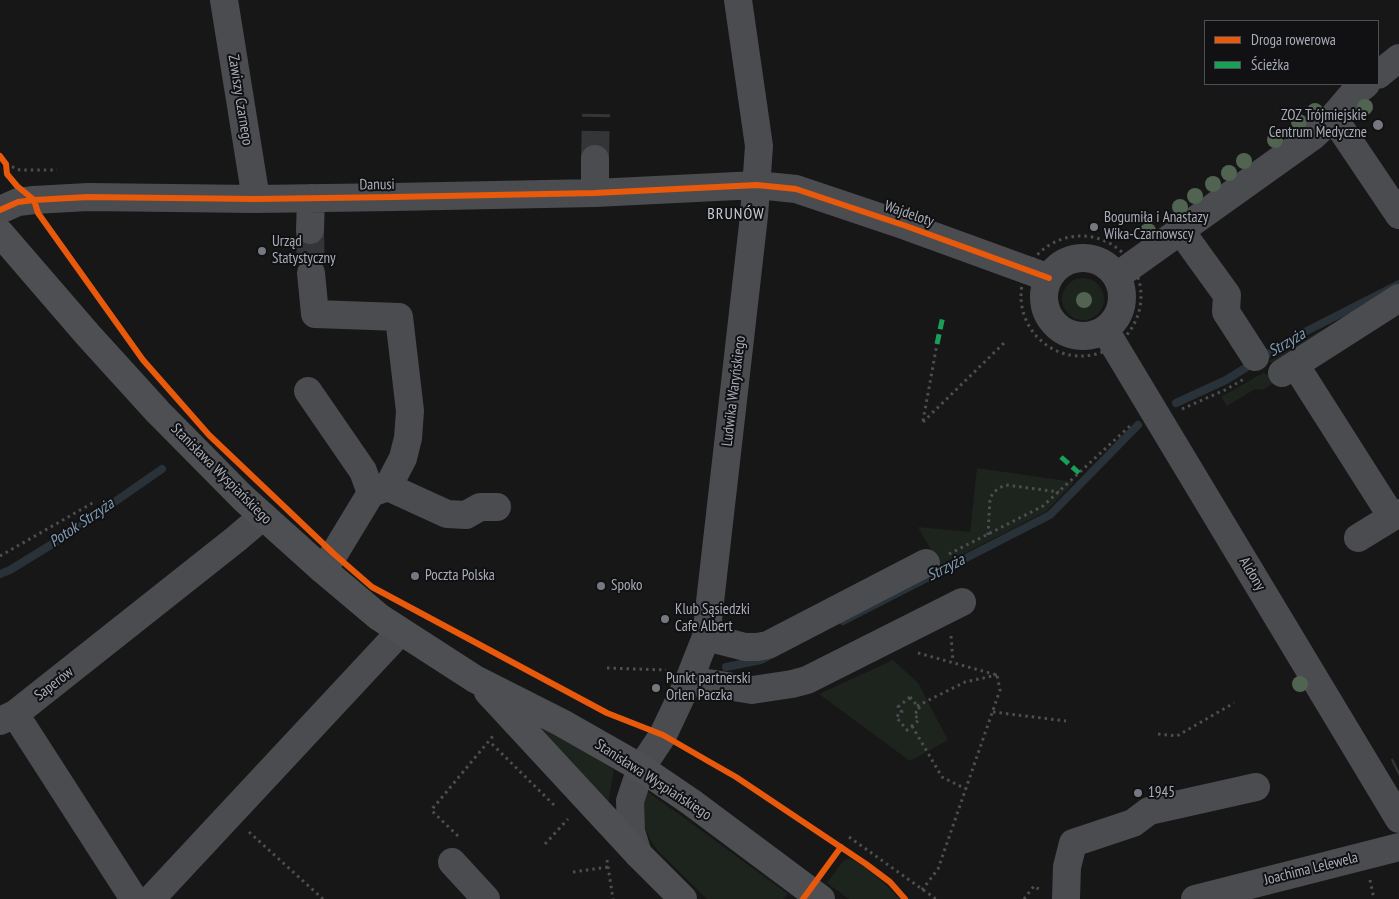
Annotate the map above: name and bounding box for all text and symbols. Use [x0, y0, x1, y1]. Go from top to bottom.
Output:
legend [1204, 20, 1379, 85]
text: Droga rowerowa [1251, 30, 1336, 49]
street label: Zawiszy Czarnego [224, 53, 256, 147]
text: Ścieżka [1251, 55, 1289, 74]
place label: ZOZ Trójmiejskie Centrum Medyczne [1269, 107, 1367, 142]
marker: ZOZ Trójmiejskie Centrum Medyczne [1371, 118, 1385, 132]
street label: Danusi [359, 176, 395, 194]
street label: Wajdeloty [882, 197, 936, 231]
district label: BRUNÓW [707, 204, 765, 224]
place label: Bogumiła i Anastazy Wika-Czarnowscy [1104, 209, 1209, 244]
marker: Bogumiła i Anastazy Wika-Czarnowscy [1088, 221, 1100, 233]
place label: Urząd Statystyczny [272, 233, 336, 268]
marker: Urząd Statystyczny [256, 245, 268, 257]
water label: Strzyża [1265, 325, 1309, 361]
street label: Ludwika Waryńskiego [718, 335, 750, 447]
street label: Stanisława Wyspiańskiego [167, 420, 275, 528]
water label: Potok Strzyża [46, 494, 118, 552]
water label: Strzyża [924, 551, 968, 585]
street label: Aldony [1235, 554, 1269, 594]
place label: Poczta Polska [425, 567, 495, 585]
marker: Poczta Polska [409, 570, 421, 582]
place label: Spoko [611, 577, 643, 595]
marker: Spoko [595, 580, 607, 592]
place label: Klub Sąsiedzki Cafe Albert [675, 601, 750, 636]
marker: Klub Sąsiedzki Cafe Albert [659, 613, 671, 625]
street label: Saperów [31, 663, 77, 705]
place label: Punkt partnerski Orlen Paczka [666, 670, 751, 705]
marker: Punkt partnerski Orlen Paczka [650, 682, 662, 694]
street label: Stanisława Wyspiańskiego [591, 736, 715, 824]
place label: 1945 [1148, 784, 1175, 802]
marker: 1945 [1132, 787, 1144, 799]
street label: Joachima Lelewela [1262, 849, 1360, 889]

